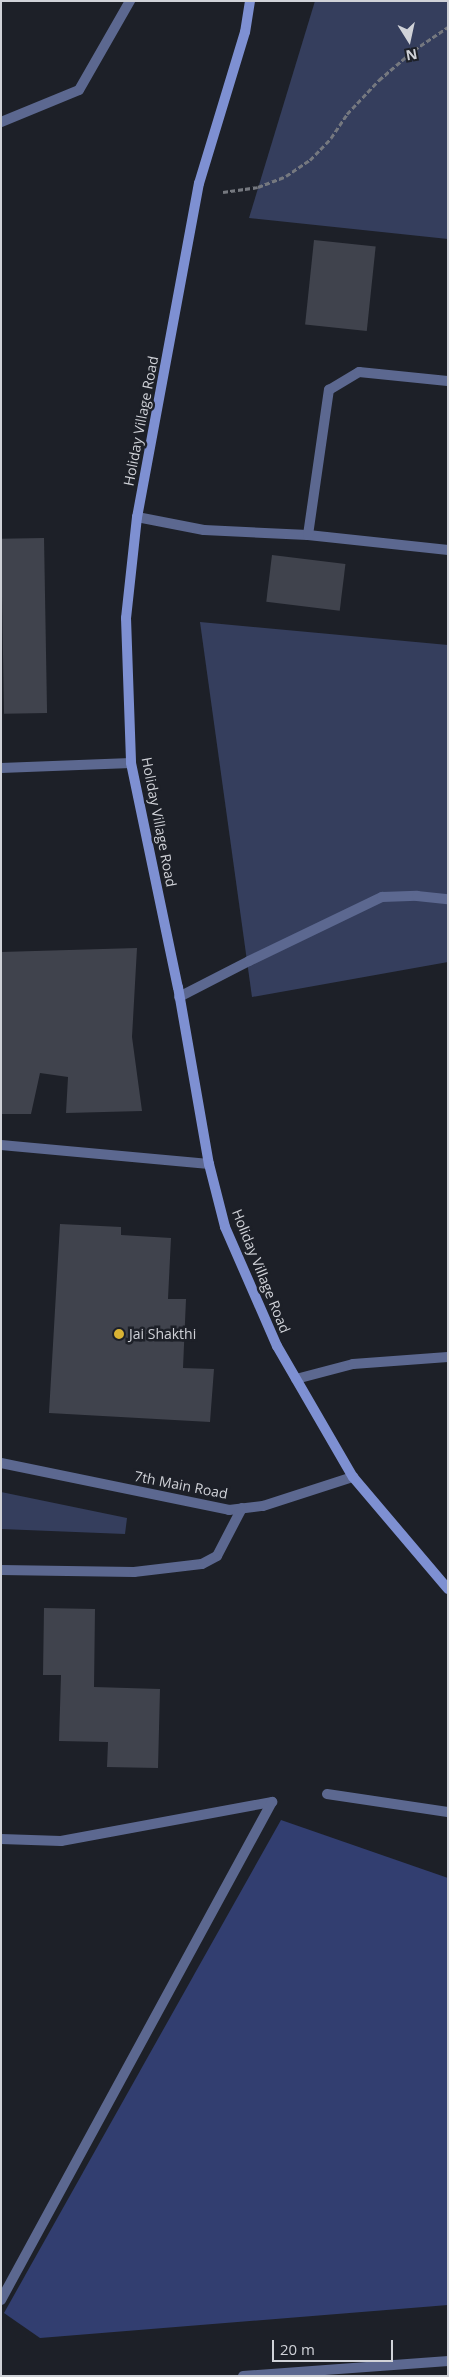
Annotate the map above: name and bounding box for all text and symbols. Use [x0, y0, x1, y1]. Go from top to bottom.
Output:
north arrow [384, 15, 434, 65]
text: N [404, 45, 419, 66]
street label: Holiday Village Road [120, 355, 162, 487]
street label: Holiday Village Road [138, 756, 180, 888]
street label: Holiday Village Road [228, 1207, 294, 1335]
place label: Jai Shakthi [129, 1326, 196, 1342]
marker: Jai Shakthi [113, 1328, 125, 1340]
street label: 7th Main Road [133, 1468, 229, 1502]
scale bar [274, 2330, 395, 2362]
text: 20 m [280, 2339, 315, 2359]

